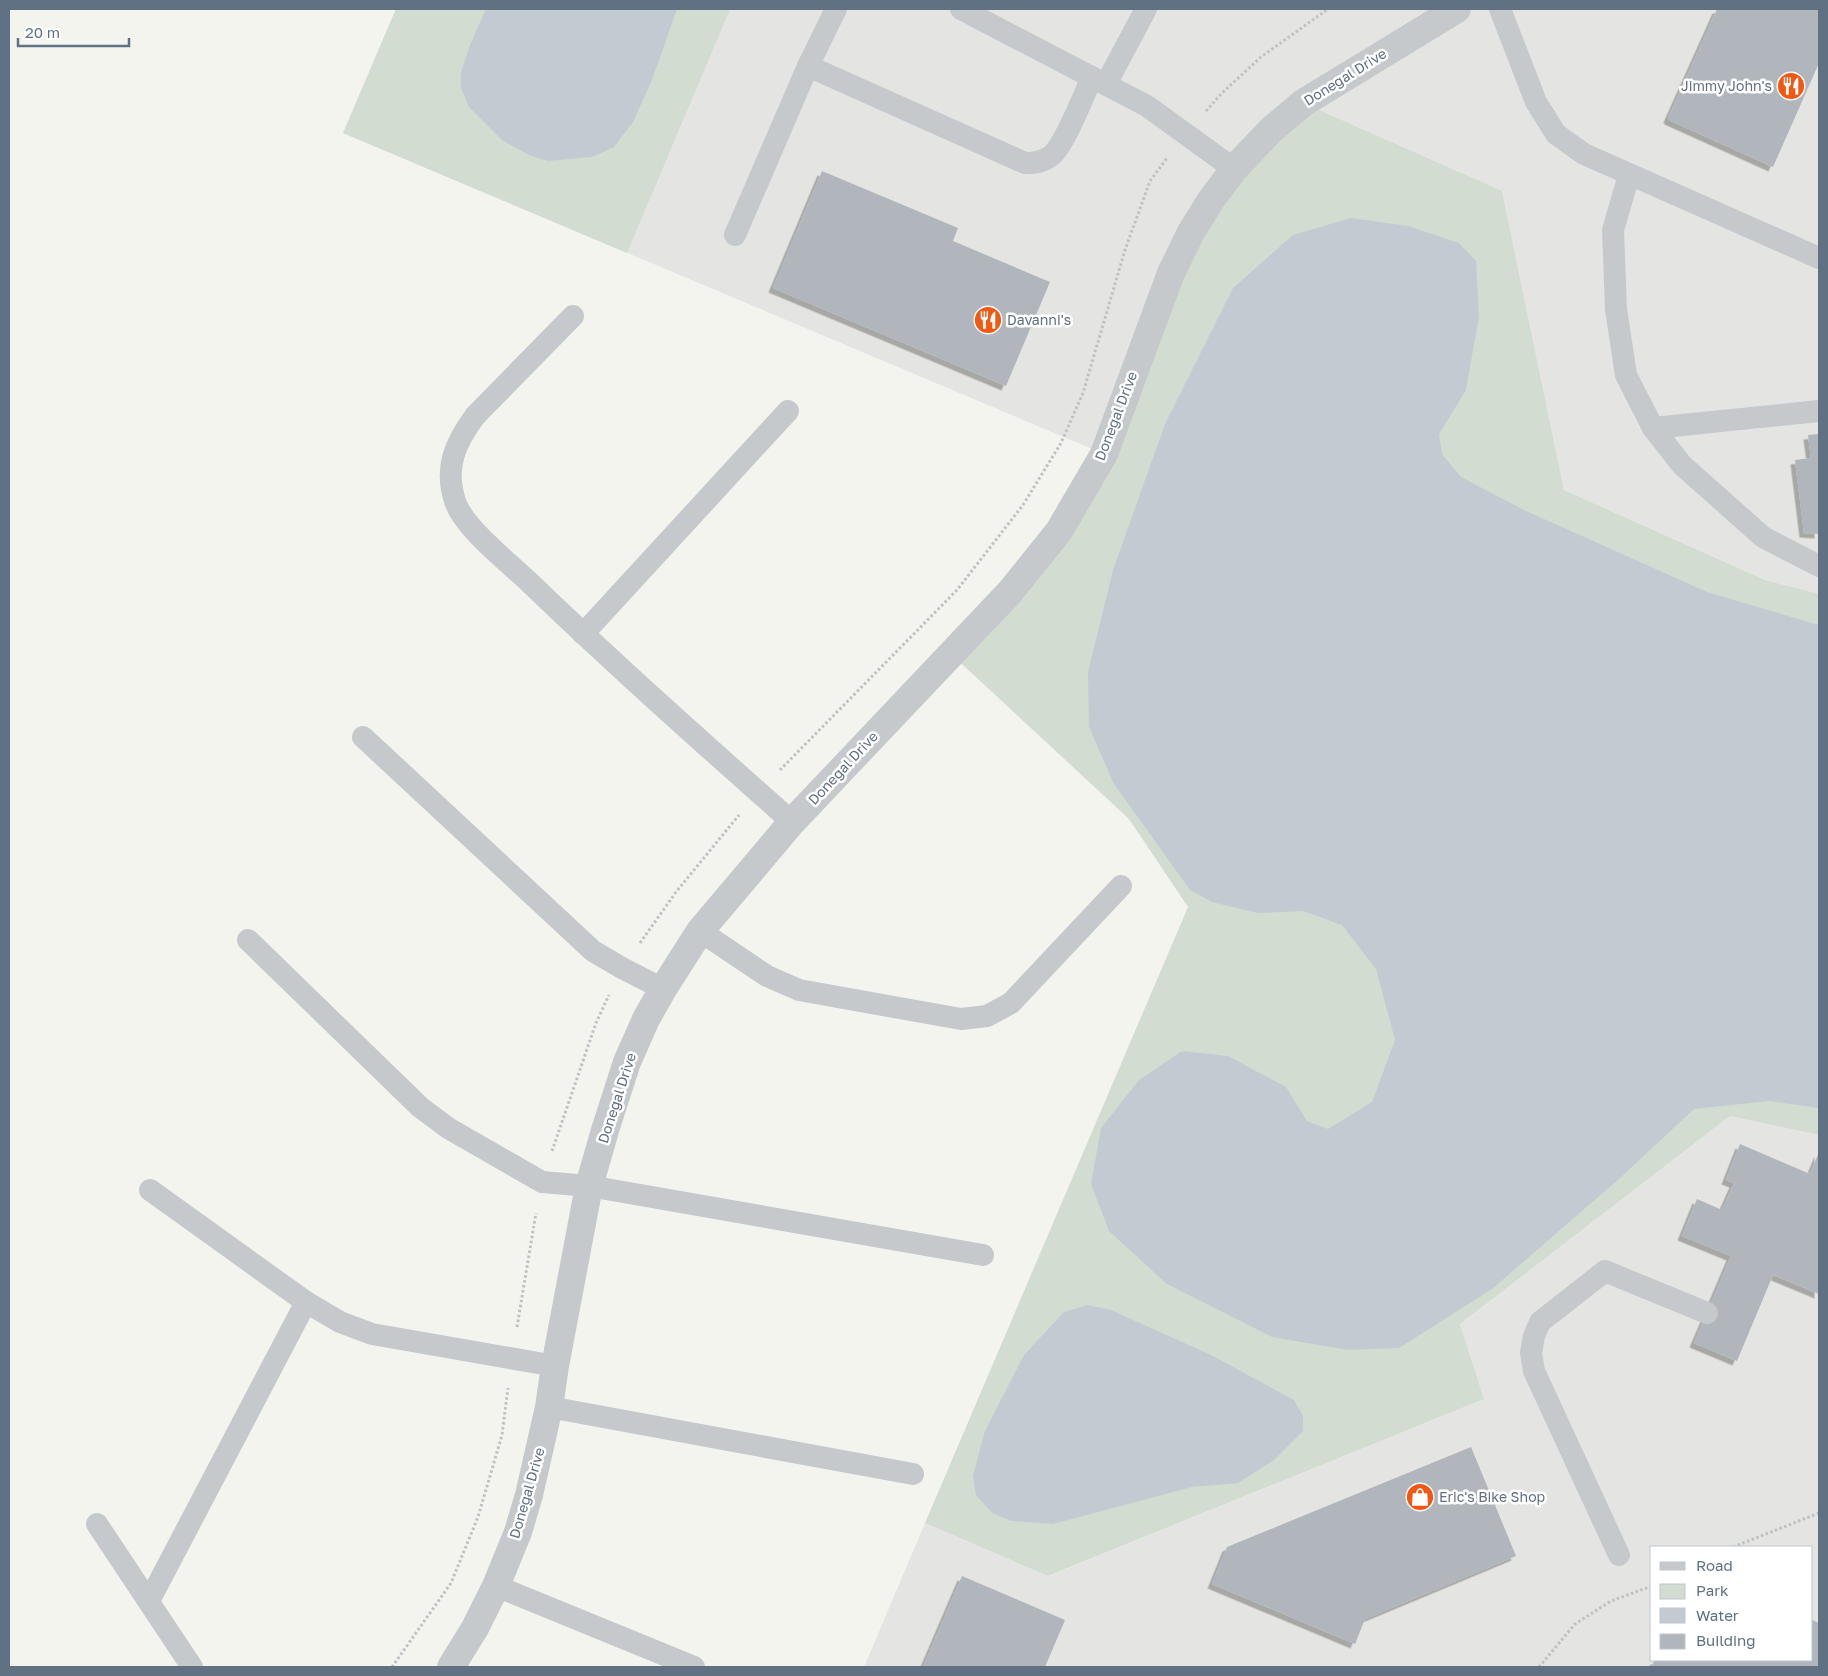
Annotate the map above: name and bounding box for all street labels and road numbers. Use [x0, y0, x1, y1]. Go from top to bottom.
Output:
street label: Donegal Drive [1300, 44, 1389, 109]
street label: Donegal Drive [1091, 369, 1140, 463]
street label: Donegal Drive [804, 727, 881, 808]
street label: Donegal Drive [594, 1050, 639, 1145]
street label: Donegal Drive [505, 1445, 548, 1540]

